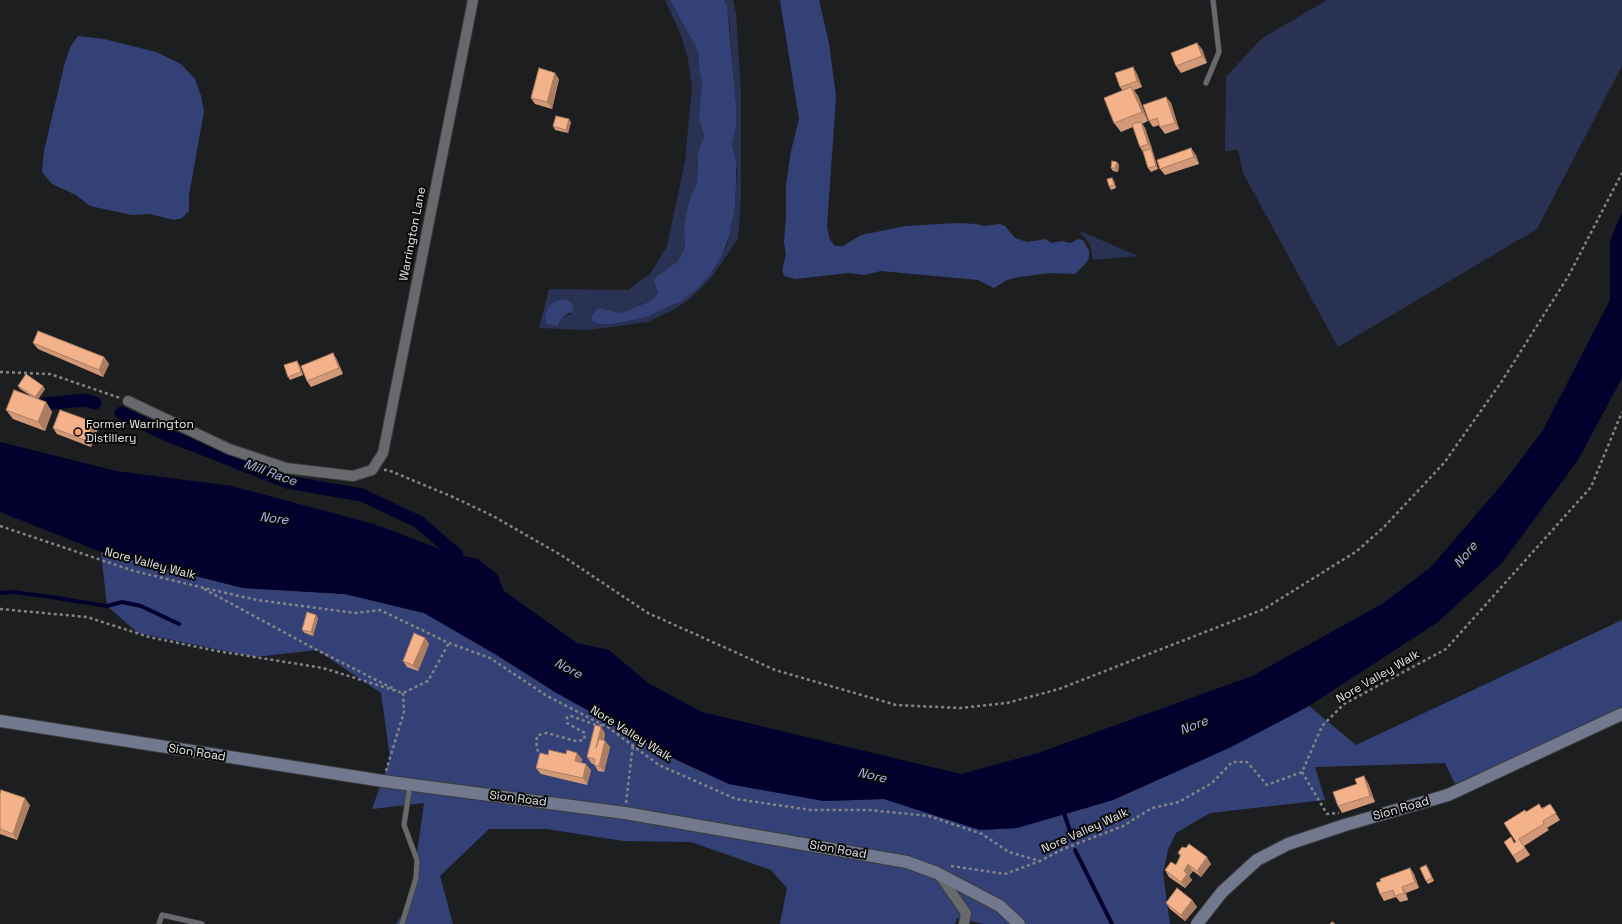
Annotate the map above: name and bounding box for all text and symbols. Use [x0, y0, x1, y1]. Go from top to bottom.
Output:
street label: Warrington Lane [397, 186, 429, 282]
place label: Former Warrington Distillery [86, 418, 194, 446]
marker: Former Warrington Distillery [73, 427, 83, 437]
water label: Mill Race [241, 456, 299, 490]
water label: Nore [259, 509, 289, 529]
water label: Nore [1451, 539, 1481, 571]
street label: Nore Valley Walk [103, 545, 197, 583]
street label: Nore Valley Walk [1334, 647, 1422, 707]
water label: Nore [552, 655, 584, 683]
street label: Nore Valley Walk [587, 703, 675, 765]
water label: Nore [1178, 713, 1210, 739]
street label: Sion Road [167, 741, 227, 765]
water label: Nore [856, 765, 888, 787]
street label: Sion Road [489, 788, 547, 810]
street label: Sion Road [1371, 794, 1431, 824]
street label: Nore Valley Walk [1039, 805, 1131, 857]
street label: Sion Road [808, 838, 868, 862]

